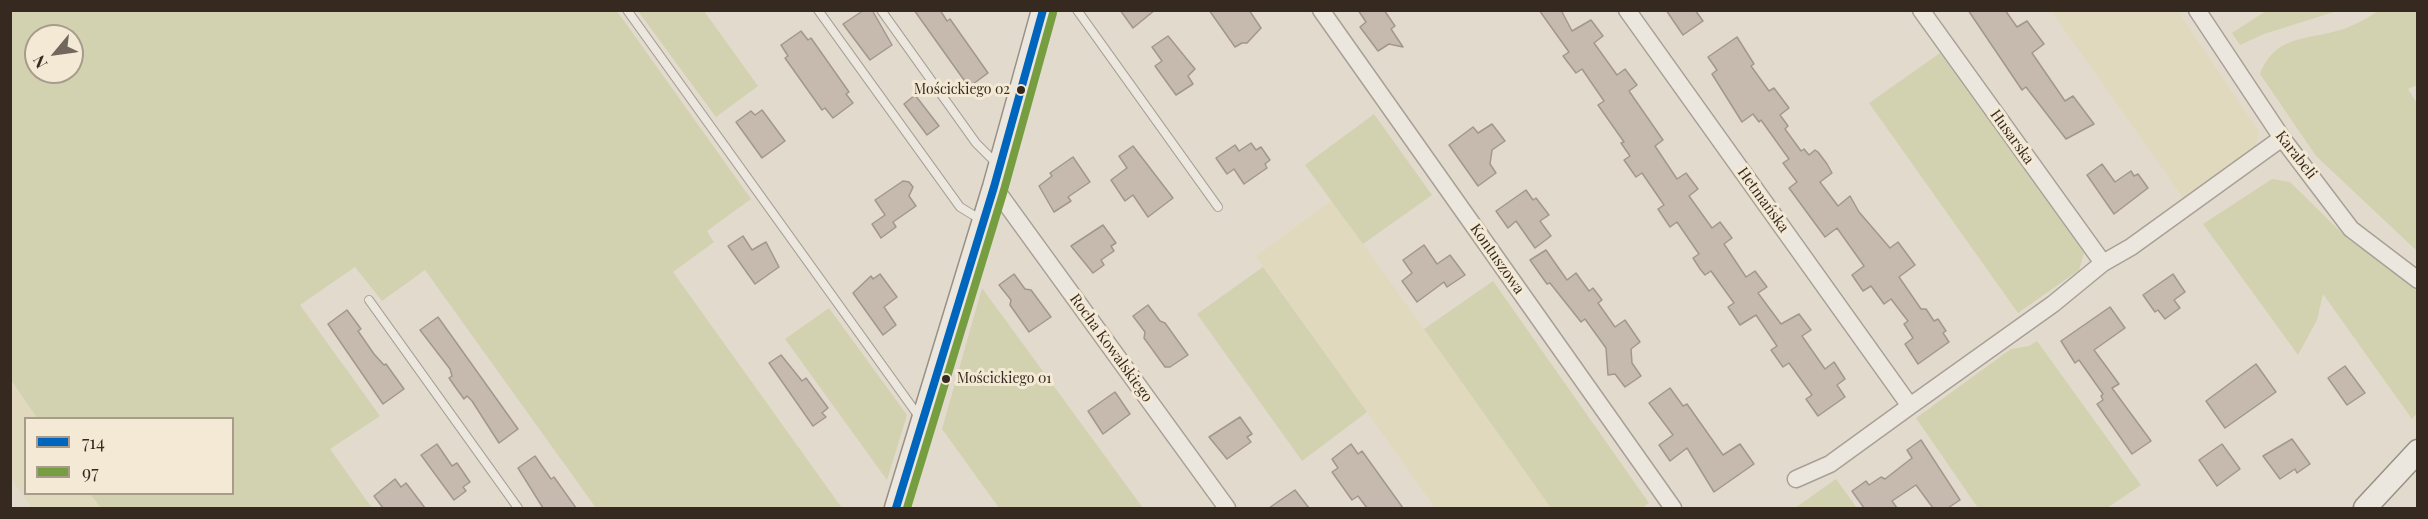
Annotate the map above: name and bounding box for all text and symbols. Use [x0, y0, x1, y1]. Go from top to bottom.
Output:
north arrow [24, 24, 84, 84]
text: N [28, 52, 52, 72]
place label: Mościckiego 02 [914, 82, 1010, 98]
marker: Mościckiego 02 [1015, 84, 1027, 96]
street label: Husarska [1986, 106, 2038, 168]
street label: Karabeli [2272, 127, 2320, 183]
street label: Hetmańska [1733, 164, 1793, 236]
street label: Kontuszowa [1466, 220, 1528, 298]
street label: Rocha Kowalskiego [1066, 290, 1156, 406]
place label: Mościckiego 01 [957, 371, 1051, 387]
marker: Mościckiego 01 [940, 373, 952, 385]
legend [24, 417, 234, 495]
text: 714 [82, 430, 105, 454]
text: 97 [82, 460, 98, 484]

